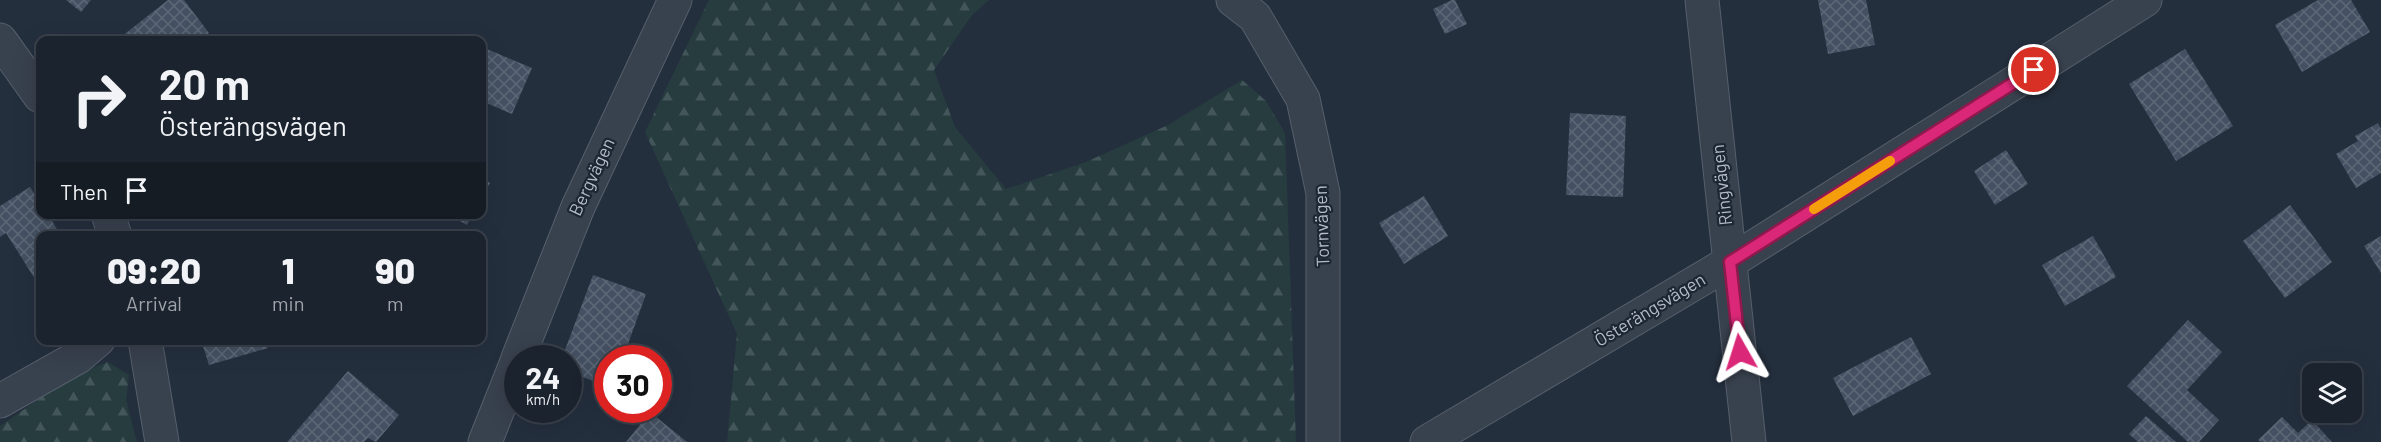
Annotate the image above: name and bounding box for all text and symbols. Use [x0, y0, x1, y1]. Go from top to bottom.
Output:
pin [2008, 44, 2059, 95]
icon: arrive [2017, 53, 2050, 86]
text: 20 m [159, 58, 250, 108]
icon: right [60, 60, 138, 138]
text: Österängsvägen [159, 109, 347, 141]
street label: Bergvägen [564, 134, 619, 219]
street label: Ringvägen [1706, 143, 1736, 227]
icon: arrive [120, 174, 153, 207]
text: Then [60, 178, 108, 204]
street label: Tornvägen [1309, 185, 1333, 267]
text: 09:20 [107, 248, 201, 291]
text: 1 [282, 248, 295, 291]
text: 90 [375, 248, 415, 291]
street label: Österängsvägen [1590, 267, 1709, 351]
text: Arrival [126, 291, 182, 315]
text: min [272, 291, 304, 315]
text: m [387, 291, 403, 315]
position arrow [1708, 320, 1772, 384]
speed limit sign: 30 [594, 345, 672, 423]
text: 24 [526, 359, 560, 395]
map controls [2302, 363, 2362, 423]
button: layers [2302, 363, 2362, 423]
text: km/h [526, 390, 560, 408]

